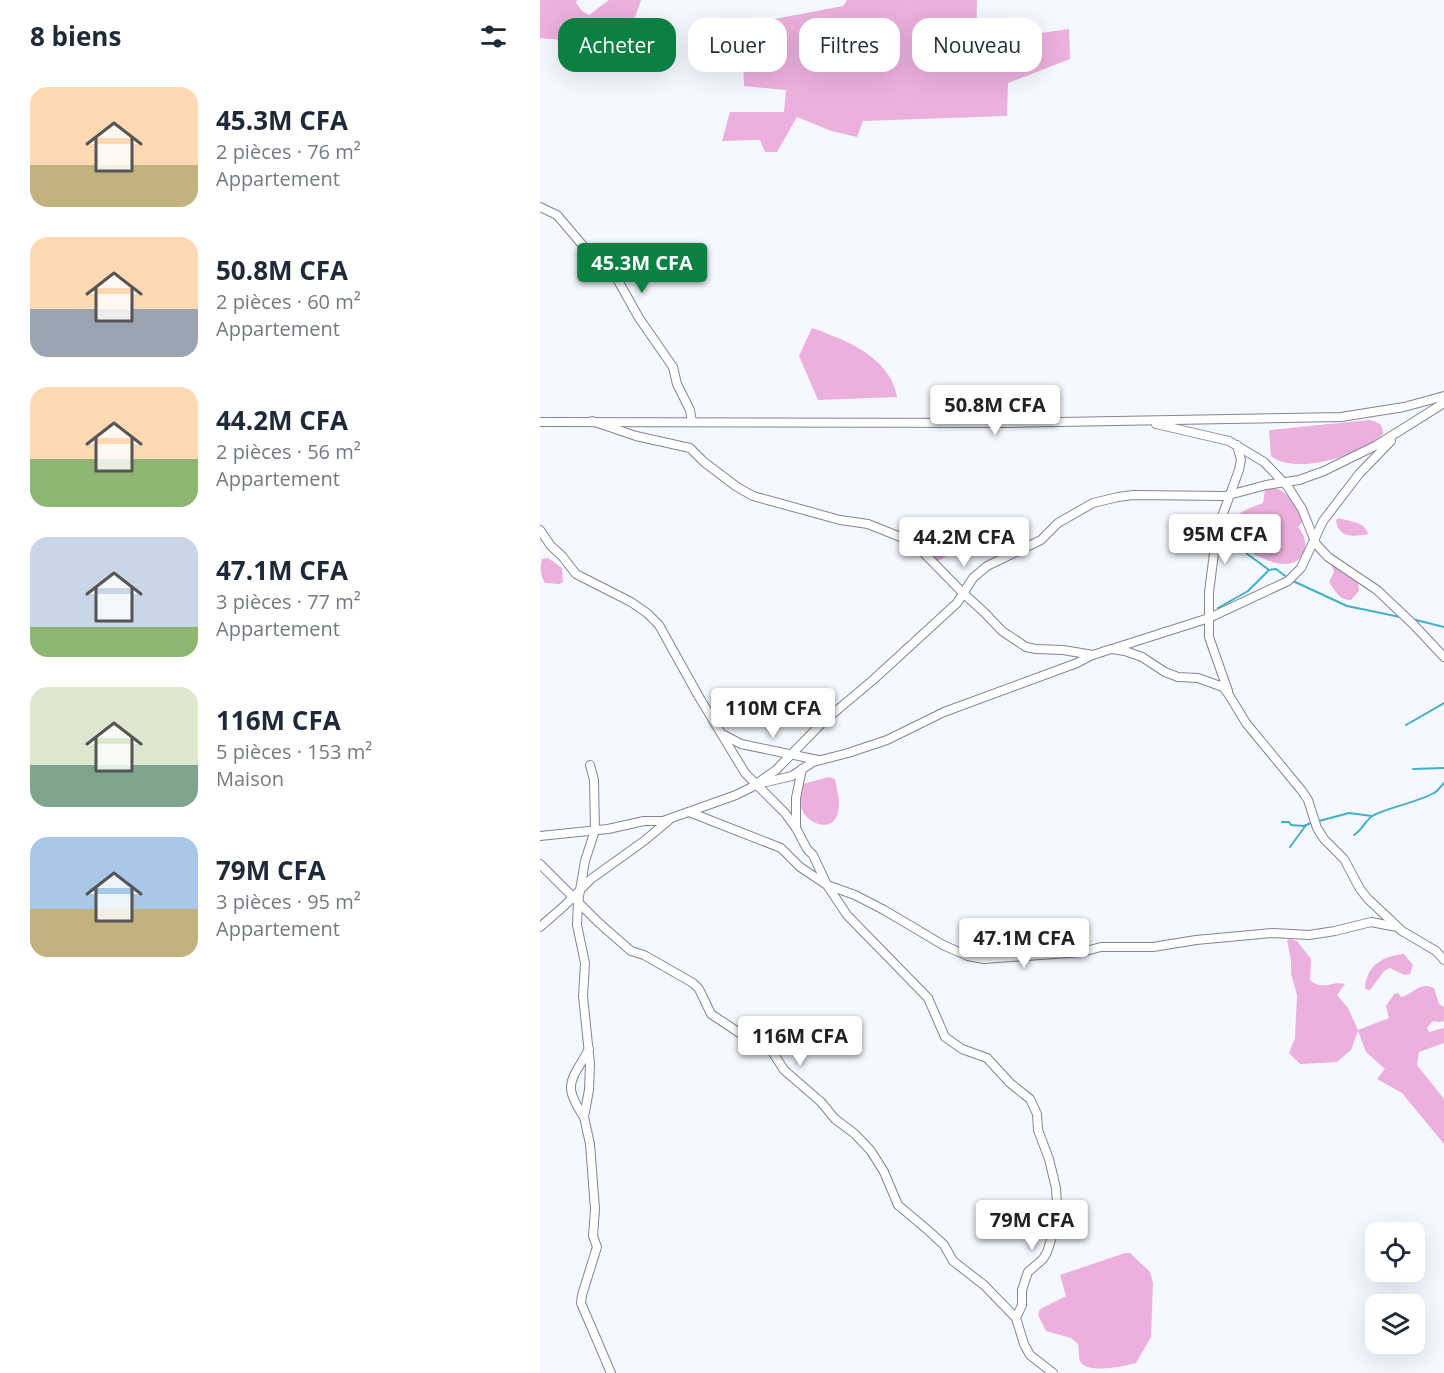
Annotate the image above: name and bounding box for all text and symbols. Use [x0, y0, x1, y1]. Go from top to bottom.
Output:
text: 8 biens [30, 18, 121, 54]
chip: Acheter [558, 18, 676, 72]
chip: Louer [688, 18, 787, 72]
chip: Filtres [799, 18, 900, 72]
chip: Nouveau [912, 18, 1042, 72]
icon: filters [477, 20, 510, 53]
text: 45.3M CFA [216, 102, 348, 138]
icon: home [78, 111, 150, 183]
text: 2 pièces · 76 m² [216, 138, 361, 165]
text: Appartement [216, 165, 340, 192]
pin: 45.3M CFA [573, 243, 711, 294]
text: 45.3M CFA [591, 249, 693, 276]
text: 50.8M CFA [216, 252, 348, 288]
icon: home [78, 261, 150, 333]
text: 2 pièces · 60 m² [216, 288, 361, 315]
text: Appartement [216, 315, 340, 342]
pin: 50.8M CFA [926, 385, 1064, 436]
text: 50.8M CFA [944, 391, 1046, 418]
text: 44.2M CFA [216, 402, 348, 438]
icon: home [78, 411, 150, 483]
text: 2 pièces · 56 m² [216, 438, 361, 465]
text: Appartement [216, 465, 340, 492]
pin: 95M CFA [1170, 514, 1280, 565]
pin: 44.2M CFA [895, 517, 1033, 568]
text: 95M CFA [1183, 520, 1267, 547]
text: 44.2M CFA [913, 523, 1015, 550]
text: 47.1M CFA [216, 552, 348, 588]
icon: home [78, 561, 150, 633]
text: 3 pièces · 77 m² [216, 588, 361, 615]
text: Appartement [216, 615, 340, 642]
pin: 110M CFA [711, 688, 835, 739]
text: 110M CFA [725, 694, 821, 721]
text: 116M CFA [216, 702, 341, 738]
icon: home [78, 711, 150, 783]
text: 5 pièces · 153 m² [216, 738, 372, 765]
text: Maison [216, 765, 284, 792]
text: 79M CFA [216, 852, 326, 888]
icon: home [78, 861, 150, 933]
text: 3 pièces · 95 m² [216, 888, 361, 915]
text: Appartement [216, 915, 340, 942]
pin: 47.1M CFA [955, 918, 1093, 969]
text: 47.1M CFA [973, 924, 1075, 951]
pin: 116M CFA [738, 1016, 862, 1067]
text: 116M CFA [752, 1022, 848, 1049]
pin: 79M CFA [977, 1200, 1087, 1251]
text: 79M CFA [990, 1206, 1074, 1233]
map controls [1365, 1222, 1425, 1354]
button: locate [1365, 1222, 1425, 1282]
button: layers [1365, 1294, 1425, 1354]

